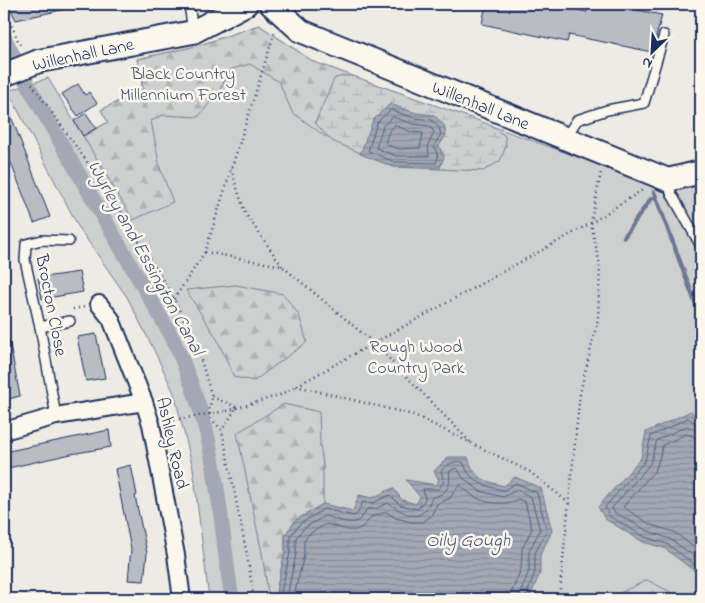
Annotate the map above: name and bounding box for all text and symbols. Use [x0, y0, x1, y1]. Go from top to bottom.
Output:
north arrow [628, 28, 678, 78]
street label: Willenhall Lane [30, 32, 138, 79]
text: N [638, 51, 656, 74]
park label: Black Country Millennium Forest [120, 62, 246, 109]
street label: Willenhall Lane [428, 75, 534, 139]
water label: Wyrley and Essington Canal [79, 156, 211, 364]
street label: Brocton Close [27, 251, 73, 359]
park label: Rough Wood Country Park [367, 335, 465, 382]
street label: Ashley Road [148, 395, 194, 492]
water label: Oily Gough [426, 528, 511, 556]

